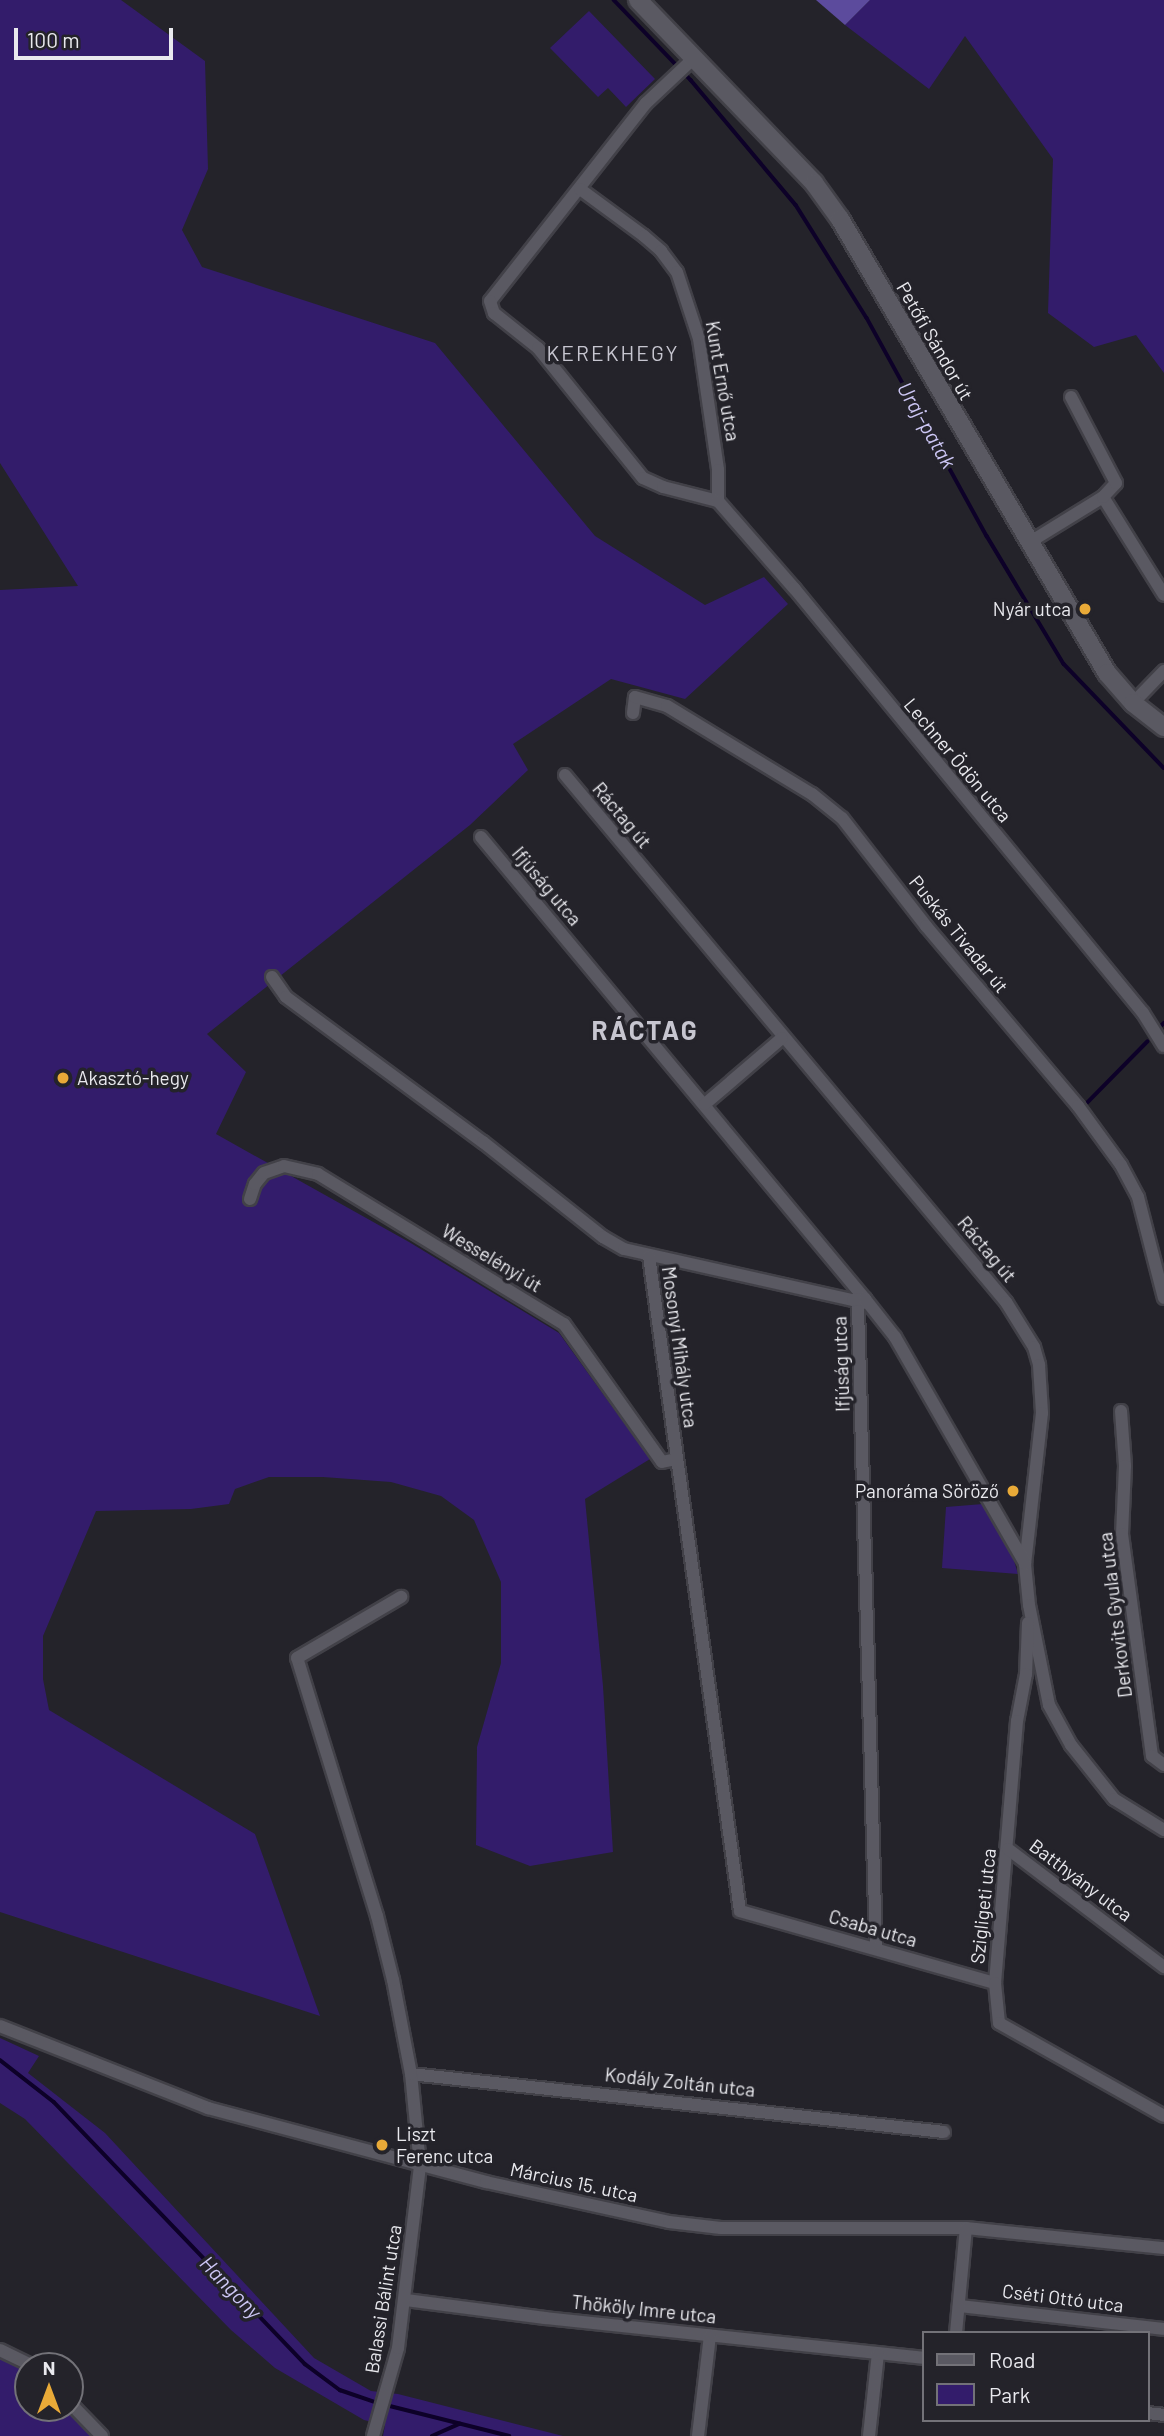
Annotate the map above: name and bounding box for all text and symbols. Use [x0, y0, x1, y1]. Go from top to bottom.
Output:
scale bar [18, 14, 177, 58]
text: 100 m [27, 27, 80, 52]
street label: Petőfi Sándor út [892, 278, 978, 404]
street label: Kunt Ernő utca [701, 319, 745, 443]
district label: KEREKHEGY [548, 340, 678, 366]
water label: Uraj-patak [892, 377, 962, 473]
place label: Nyár utca [993, 598, 1071, 620]
marker: Nyár utca [1077, 601, 1093, 617]
street label: Lechner Ödön utca [900, 693, 1016, 827]
street label: Ráctag út [588, 777, 656, 853]
street label: Ifjúság utca [507, 842, 587, 930]
street label: Puskás Tivadar út [905, 871, 1013, 997]
district label: RÁCTAG [592, 1014, 698, 1046]
place label: Akasztó-hegy [77, 1067, 189, 1089]
marker: Akasztó-hegy [55, 1070, 71, 1086]
street label: Ráctag út [953, 1211, 1021, 1287]
street label: Wesselényi út [438, 1219, 546, 1297]
street label: Mosonyi Mihály utca [657, 1265, 703, 1429]
street label: Ifjúság utca [828, 1316, 854, 1412]
place label: Panoráma Söröző [855, 1480, 999, 1502]
marker: Panoráma Söröző [1005, 1483, 1021, 1499]
street label: Derkovits Gyula utca [1094, 1531, 1136, 1699]
street label: Batthyány utca [1025, 1834, 1137, 1926]
street label: Szigligeti utca [966, 1847, 1000, 1965]
street label: Csaba utca [826, 1905, 920, 1951]
street label: Kodály Zoltán utca [604, 2063, 756, 2101]
place label: Liszt Ferenc utca [396, 2123, 493, 2167]
marker: Liszt Ferenc utca [374, 2137, 390, 2153]
street label: Március 15. utca [508, 2157, 640, 2207]
street label: Balassi Bálint utca [360, 2223, 406, 2375]
water label: Hangony [195, 2250, 267, 2324]
street label: Cséti Ottó utca [1001, 2279, 1125, 2317]
street label: Thököly Imre utca [571, 2290, 717, 2328]
legend [922, 2331, 1150, 2422]
text: Road [989, 2347, 1035, 2372]
north arrow [14, 2352, 84, 2422]
text: N [43, 2356, 55, 2379]
text: Park [989, 2382, 1030, 2407]

